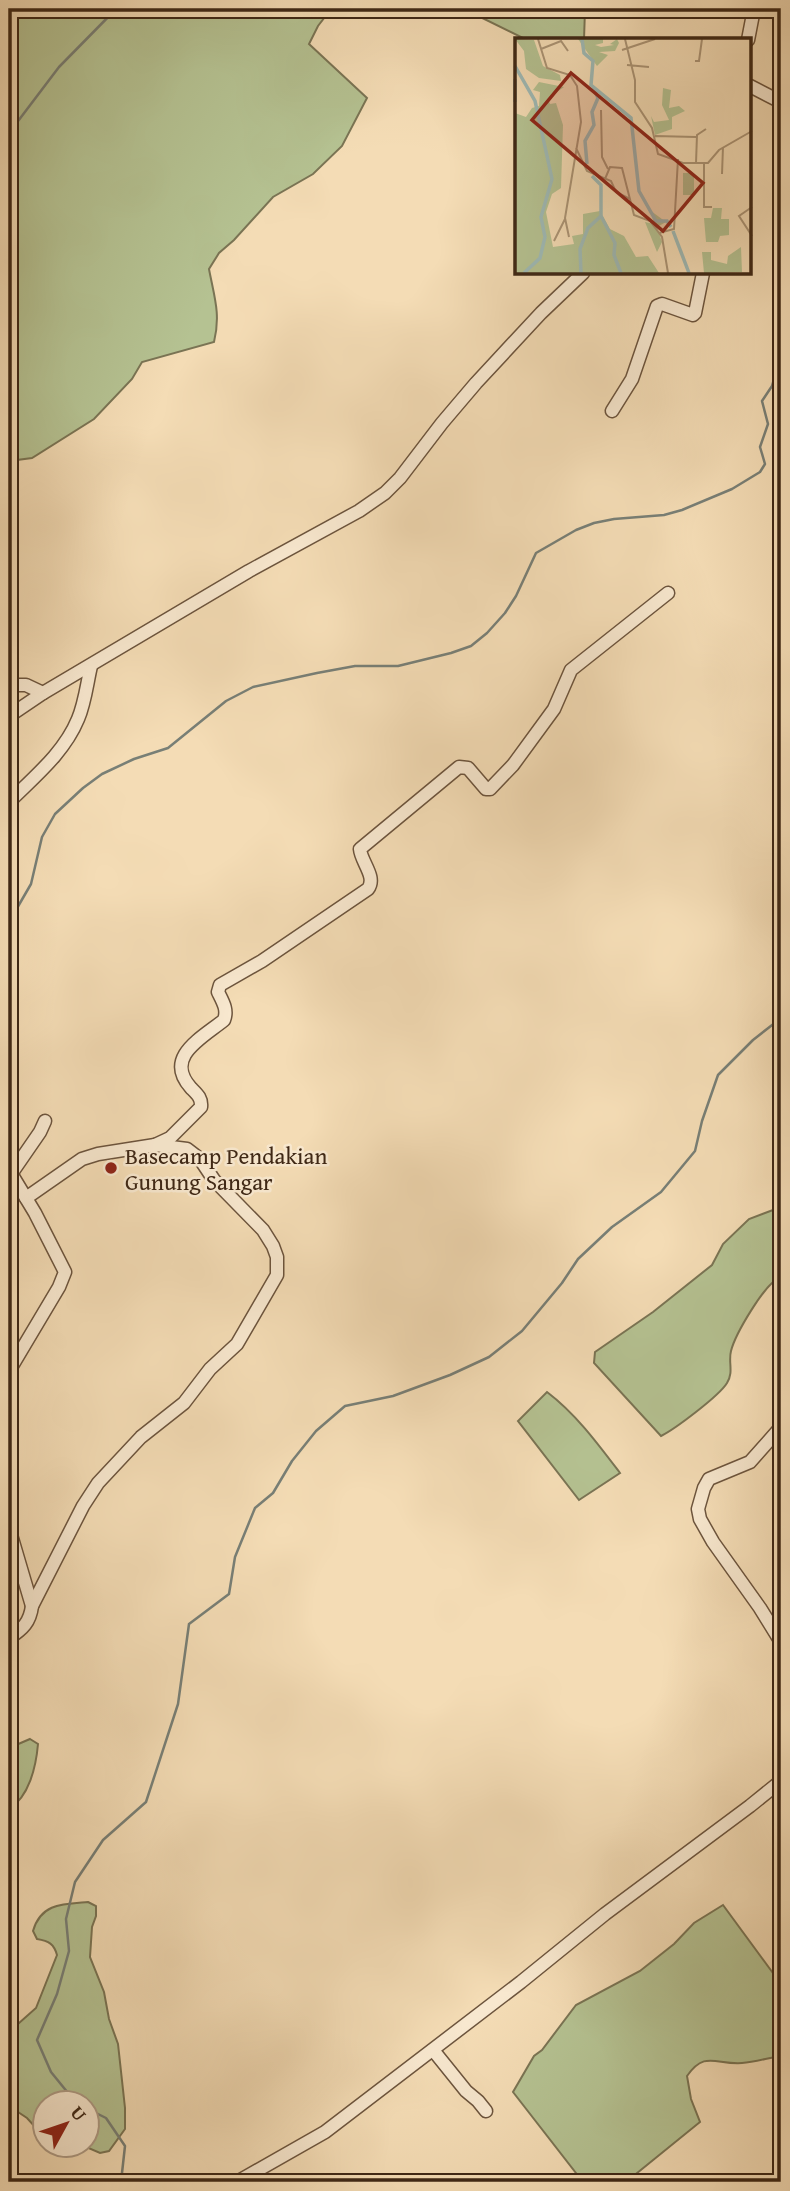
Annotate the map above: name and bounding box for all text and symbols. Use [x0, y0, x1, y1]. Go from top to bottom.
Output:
inset map [515, 38, 752, 275]
place label: Basecamp Pendakian Gunung Sangar [125, 1139, 327, 1198]
marker: Basecamp Pendakian Gunung Sangar [103, 1160, 119, 1176]
north arrow [32, 2090, 102, 2160]
text: U [64, 2099, 94, 2127]

